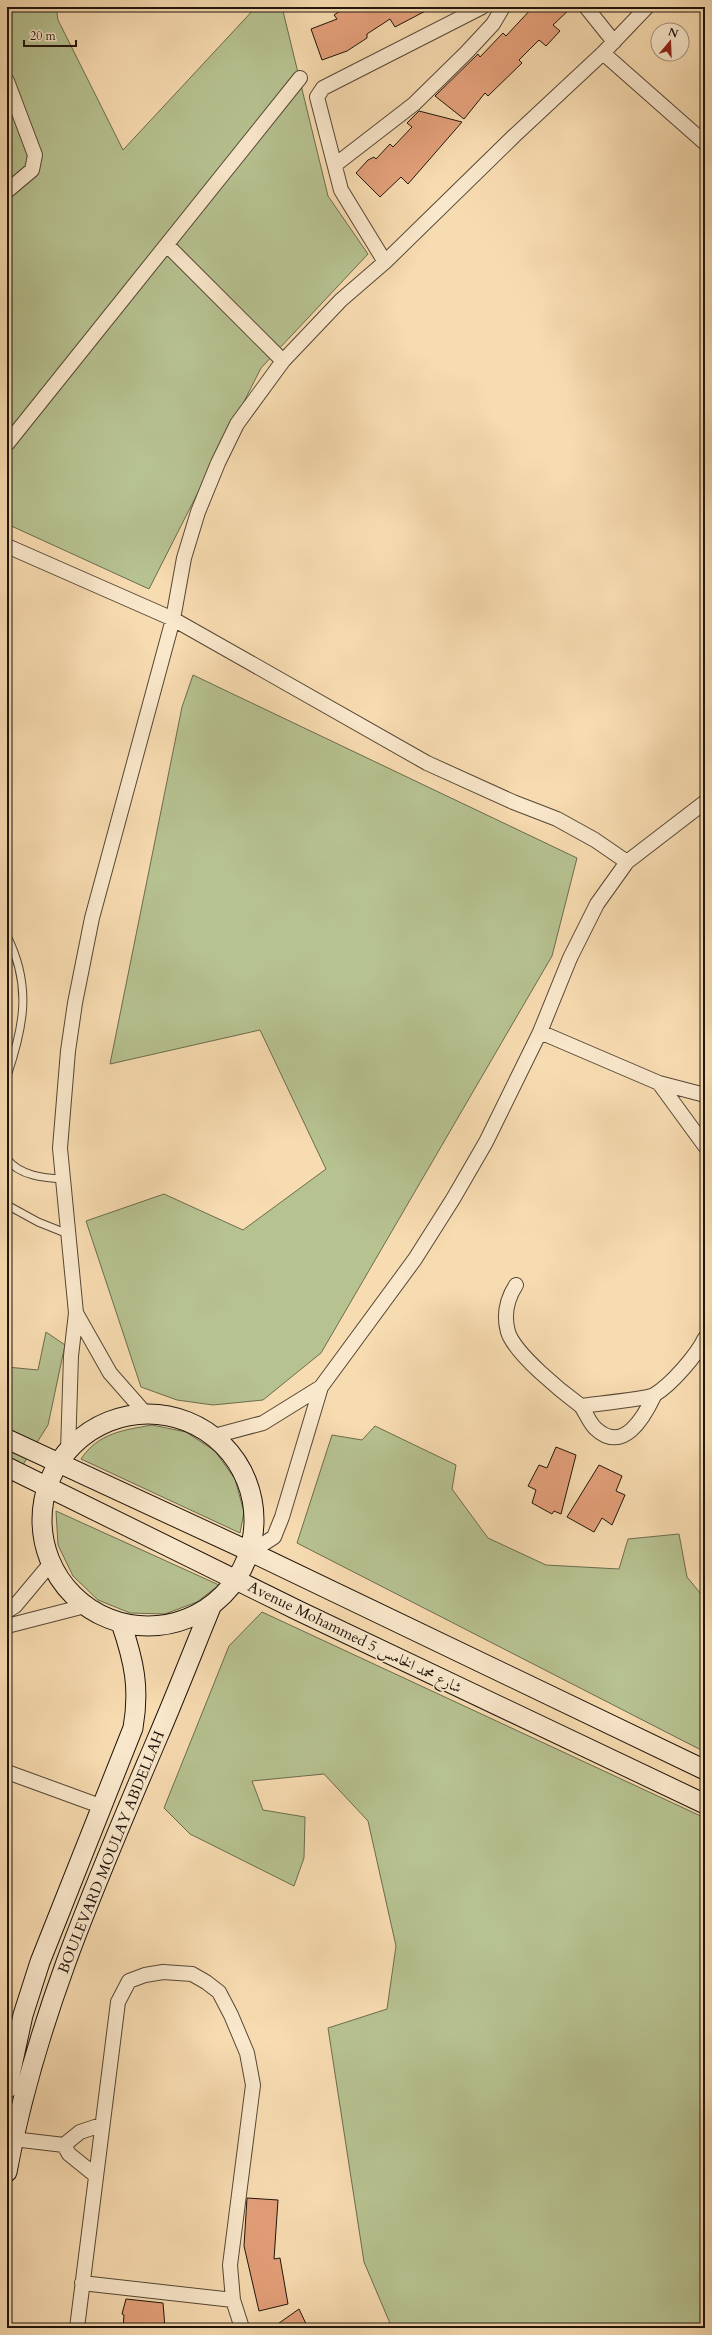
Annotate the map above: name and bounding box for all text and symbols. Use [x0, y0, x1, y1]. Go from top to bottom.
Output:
scale bar [24, 22, 76, 48]
north arrow [650, 22, 690, 62]
text: N [666, 24, 680, 42]
text: 20 m [30, 28, 57, 44]
street label: Avenue Mohammed 5 شارع محمد الخامس [243, 1576, 465, 1700]
street label: BOULEVARD MOULAY ABDELLAH [53, 1727, 169, 1976]

